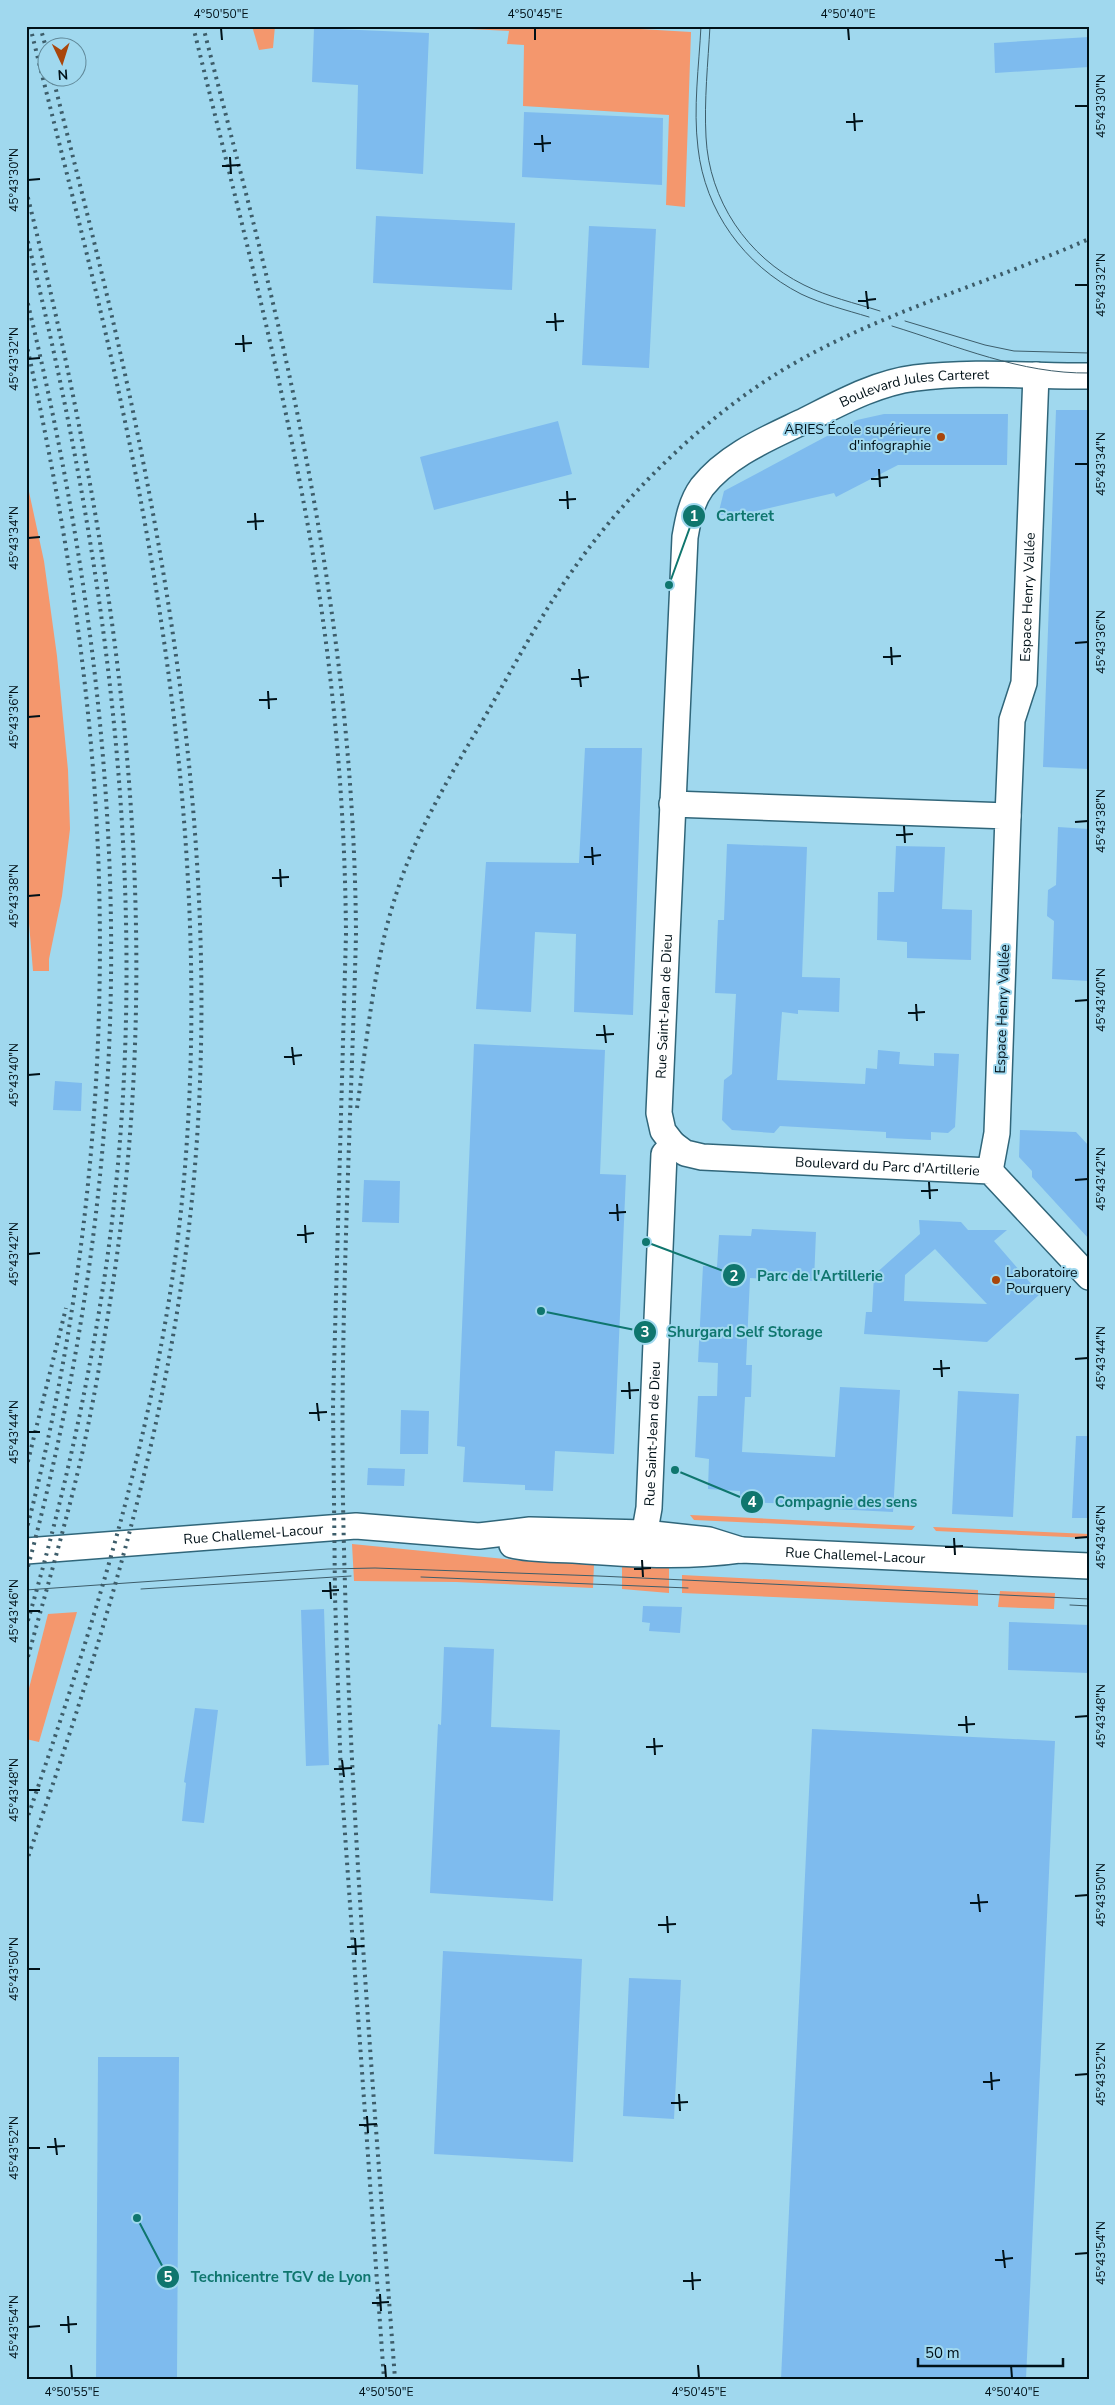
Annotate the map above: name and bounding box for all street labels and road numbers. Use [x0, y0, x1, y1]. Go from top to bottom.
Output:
street label: Boulevard Jules Carteret [836, 365, 989, 412]
street label: Espace Henry Vallée [1016, 532, 1040, 662]
street label: Rue Saint-Jean de Dieu [652, 934, 677, 1079]
street label: Espace Henry Vallée [991, 944, 1014, 1074]
street label: Boulevard du Parc d'Artillerie [795, 1153, 980, 1180]
street label: Rue Saint-Jean de Dieu [640, 1361, 665, 1507]
street label: Rue Challemel-Lacour [183, 1520, 324, 1549]
street label: Rue Challemel-Lacour [785, 1543, 926, 1568]

